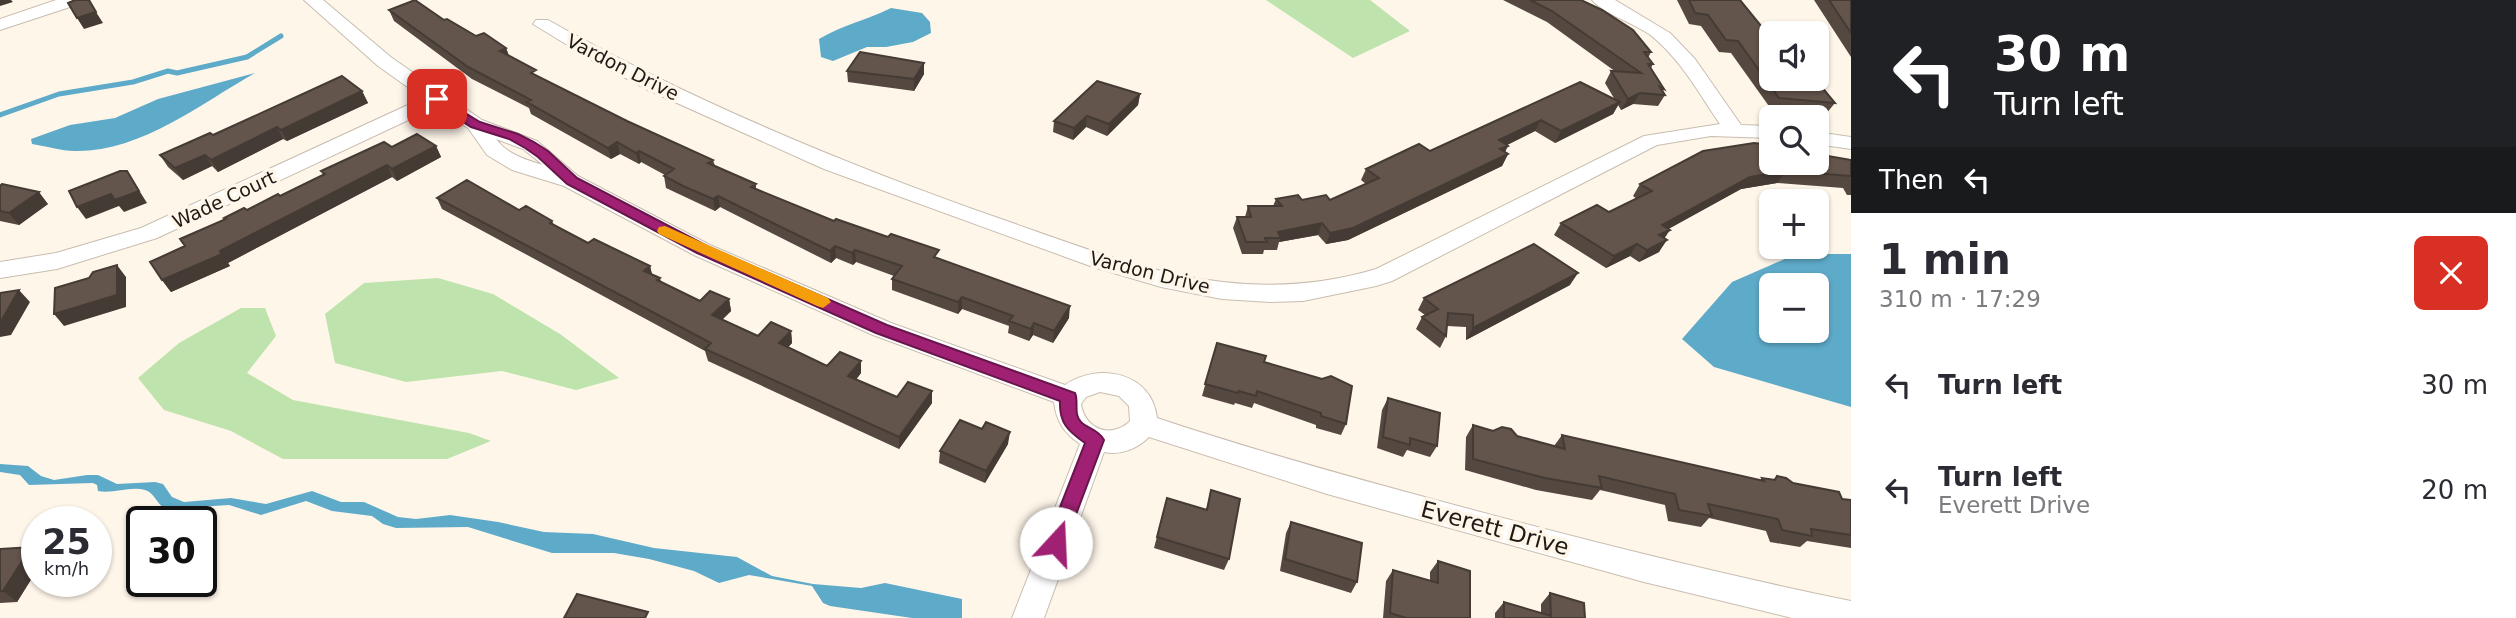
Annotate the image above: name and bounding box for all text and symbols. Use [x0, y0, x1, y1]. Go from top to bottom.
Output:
map controls [1759, 21, 1829, 343]
button: sound [1759, 21, 1829, 91]
text: 30 m [1994, 26, 2130, 83]
icon: left [1879, 28, 1970, 119]
street label: Vardon Drive [563, 29, 683, 105]
pin [407, 69, 467, 129]
icon: arrive [418, 80, 456, 118]
text: Turn left [1994, 85, 2124, 123]
button: search [1759, 105, 1829, 175]
icon: left [1958, 161, 1996, 199]
text: Then [1879, 165, 1944, 195]
street label: Wade Court [169, 166, 279, 232]
button: + [1759, 189, 1829, 259]
text: 1 min [1879, 235, 2011, 284]
button: close [2414, 236, 2488, 310]
street label: Vardon Drive [1088, 246, 1212, 298]
button: − [1759, 273, 1829, 343]
text: 310 m · 17:29 [1879, 286, 2041, 312]
icon: left [1879, 366, 1917, 404]
text: Turn left [1938, 370, 2062, 400]
text: 30 m [2421, 370, 2488, 400]
text: Turn left [1938, 462, 2062, 492]
icon: left [1879, 471, 1917, 509]
text: 20 m [2421, 475, 2488, 505]
text: Everett Drive [1938, 492, 2090, 518]
street label: Everett Drive [1418, 496, 1572, 560]
speed limit sign: 30 [126, 506, 217, 597]
position arrow [1019, 506, 1093, 580]
text: 25 [42, 522, 91, 562]
text: km/h [44, 558, 89, 579]

